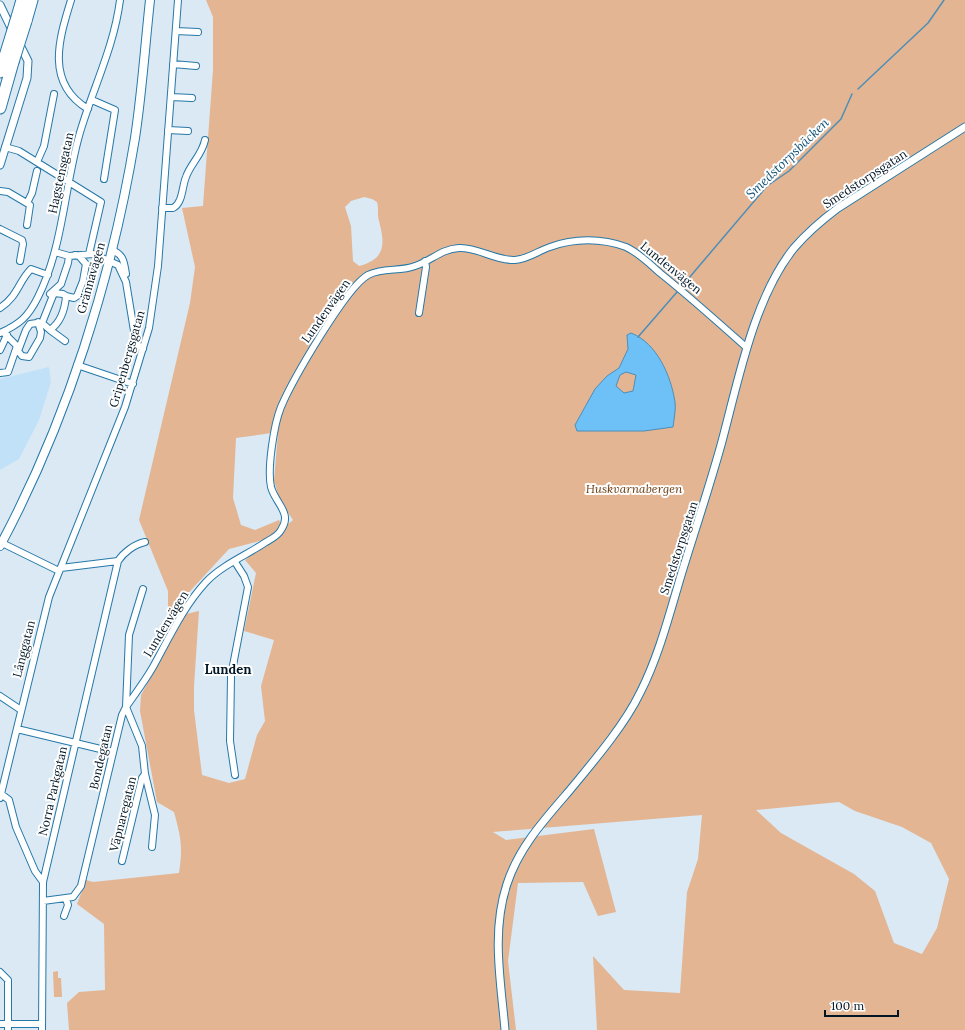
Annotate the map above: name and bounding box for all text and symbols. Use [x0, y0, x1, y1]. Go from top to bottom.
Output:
water label: Smedstorpsbäcken [742, 114, 832, 202]
street label: Hagstensgatan [45, 131, 76, 215]
street label: Smedstorpsgatan [820, 146, 910, 211]
street label: Lundenvägen [638, 238, 705, 297]
street label: Grännavägen [73, 240, 108, 315]
street label: Lundenvägen [298, 276, 353, 346]
street label: Gripenbergsgatan [105, 309, 148, 409]
park label: Huskvarnabergen [586, 481, 683, 496]
street label: Smedstorpsgatan [656, 499, 701, 596]
street label: Lundenvägen [140, 588, 191, 660]
street label: Långgatan [9, 619, 38, 679]
district label: Lunden [204, 661, 252, 678]
street label: Bondegatan [86, 723, 115, 791]
street label: Norra Parkgatan [35, 745, 70, 837]
street label: Väpnaregatan [106, 775, 139, 854]
scale bar [825, 992, 898, 1018]
text: 100 m [831, 998, 864, 1013]

